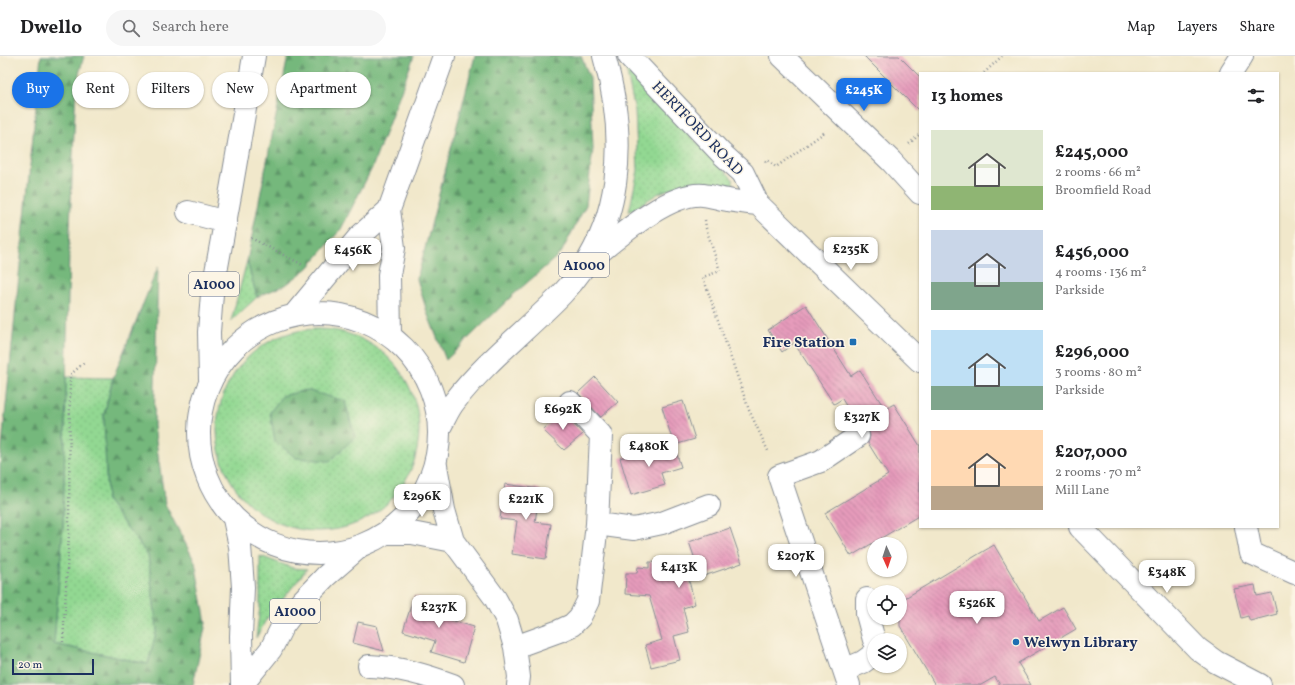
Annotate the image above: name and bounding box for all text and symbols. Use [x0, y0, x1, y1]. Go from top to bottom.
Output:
search box [106, 10, 386, 46]
text: Dwello [20, 15, 82, 41]
icon: search [120, 17, 142, 39]
text: Search here [152, 17, 229, 38]
text: Map [1127, 18, 1155, 37]
text: Layers [1177, 18, 1217, 37]
text: Share [1239, 18, 1275, 37]
chip: Buy [12, 72, 64, 108]
chip: Rent [72, 72, 129, 108]
chip: Filters [137, 72, 204, 108]
chip: New [212, 72, 268, 108]
chip: Apartment [276, 72, 371, 108]
street label: HERTFORD ROAD [646, 77, 748, 181]
pin: £245K [836, 78, 892, 112]
text: £245K [845, 82, 883, 100]
text: 13 homes [931, 85, 1003, 108]
icon: filters [1245, 85, 1267, 107]
text: £245,000 [1055, 141, 1128, 164]
icon: home [963, 146, 1011, 194]
text: 2 rooms · 66 m² [1055, 164, 1141, 182]
text: Broomfield Road [1055, 182, 1151, 200]
pin: £235K [823, 237, 879, 271]
pin: £456K [325, 238, 381, 272]
text: £235K [833, 241, 869, 259]
text: £456,000 [1055, 241, 1129, 264]
text: £456K [334, 242, 372, 260]
icon: home [963, 246, 1011, 294]
road number: A1000 [559, 253, 609, 277]
text: 4 rooms · 136 m² [1055, 264, 1147, 282]
road number: A1000 [189, 272, 239, 296]
text: Parkside [1055, 282, 1105, 300]
place label: Fire Station [762, 333, 845, 354]
marker: Fire Station [848, 337, 858, 347]
text: £296,000 [1055, 341, 1129, 364]
icon: home [963, 346, 1011, 394]
text: 3 rooms · 80 m² [1055, 364, 1142, 382]
text: Parkside [1055, 382, 1105, 400]
pin: £692K [535, 397, 591, 431]
text: £692K [544, 401, 582, 419]
pin: £327K [834, 405, 890, 439]
text: £327K [844, 409, 880, 427]
pin: £480K [621, 434, 677, 468]
text: £480K [629, 438, 669, 456]
text: £207,000 [1055, 441, 1127, 464]
icon: home [963, 446, 1011, 494]
text: 2 rooms · 70 m² [1055, 464, 1141, 482]
text: Mill Lane [1055, 482, 1109, 500]
pin: £296K [394, 484, 450, 518]
pin: £221K [498, 487, 554, 521]
text: £296K [403, 488, 441, 506]
text: £221K [508, 491, 544, 509]
north arrow [867, 537, 907, 577]
map controls [867, 537, 907, 673]
pin: £207K [768, 544, 824, 578]
text: £207K [777, 548, 815, 566]
pin: £413K [651, 555, 707, 589]
text: £413K [661, 559, 697, 577]
pin: £348K [1139, 560, 1195, 594]
text: £348K [1148, 564, 1186, 582]
button: locate [867, 585, 907, 625]
pin: £526K [949, 591, 1005, 625]
pin: £237K [411, 595, 467, 629]
text: £526K [958, 595, 996, 613]
road number: A1000 [270, 599, 320, 623]
text: £237K [421, 599, 457, 617]
button: layers [867, 633, 907, 673]
place label: Welwyn Library [1024, 633, 1138, 654]
marker: Welwyn Library [1011, 637, 1021, 647]
scale bar [12, 657, 94, 676]
text: 20 m [18, 658, 42, 673]

